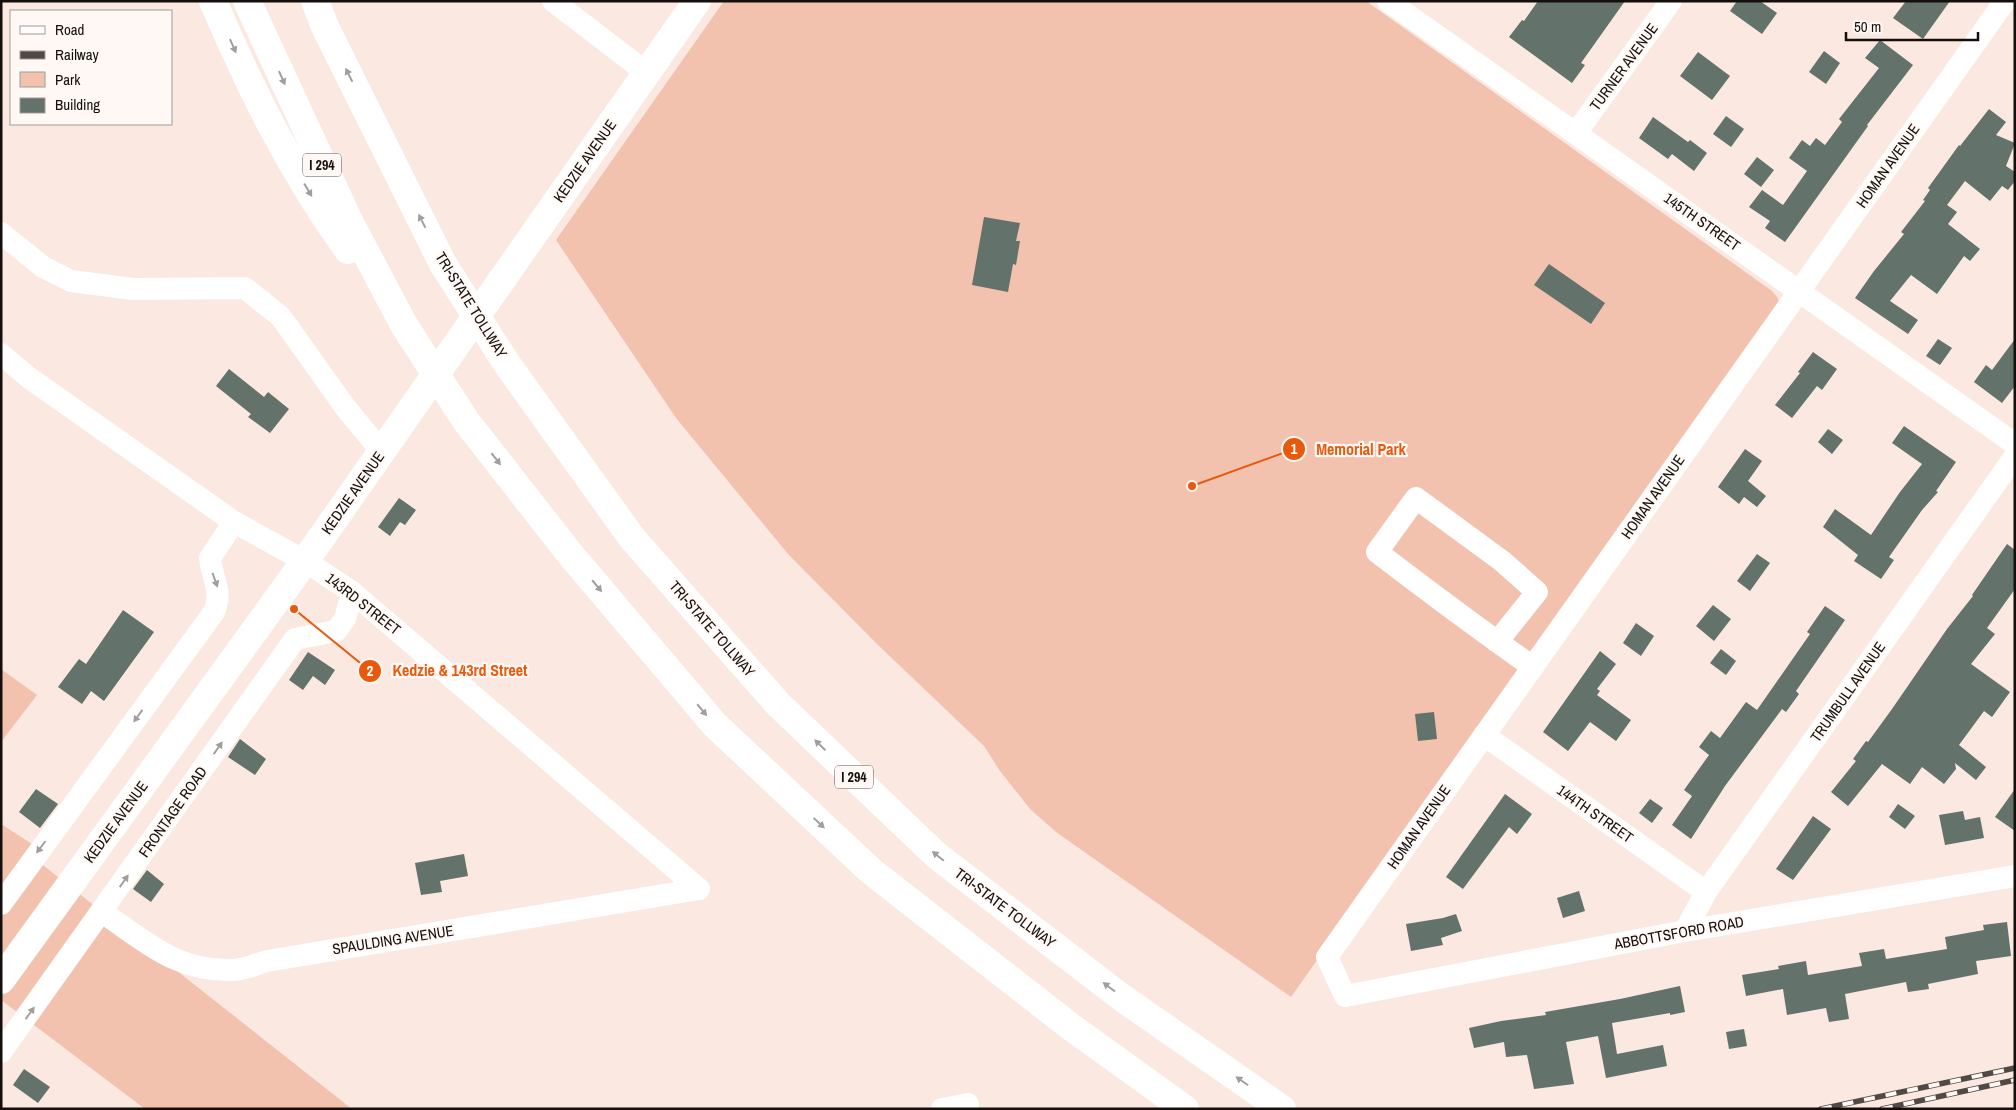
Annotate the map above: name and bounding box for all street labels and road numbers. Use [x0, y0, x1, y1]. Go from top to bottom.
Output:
street label: TURNER AVENUE [1585, 19, 1663, 115]
street label: KEDZIE AVENUE [548, 115, 621, 206]
street label: HOMAN AVENUE [1851, 119, 1924, 212]
road number: I 294 [303, 154, 341, 176]
street label: 145TH STREET [1660, 188, 1745, 256]
street label: TRI-STATE TOLLWAY [430, 248, 513, 362]
street label: KEDZIE AVENUE [316, 447, 389, 538]
street label: HOMAN AVENUE [1616, 450, 1689, 543]
street label: 143RD STREET [321, 568, 406, 640]
street label: TRI-STATE TOLLWAY [665, 576, 761, 682]
street label: TRUMBULL AVENUE [1805, 637, 1890, 746]
street label: FRONTAGE ROAD [133, 762, 212, 861]
road number: I 294 [835, 766, 873, 789]
street label: KEDZIE AVENUE [79, 776, 153, 867]
street label: HOMAN AVENUE [1382, 780, 1455, 873]
street label: 144TH STREET [1553, 780, 1638, 848]
street label: TRI-STATE TOLLWAY [951, 863, 1061, 953]
street label: ABBOTTSFORD ROAD [1611, 911, 1745, 954]
street label: SPAULDING AVENUE [331, 920, 455, 959]

